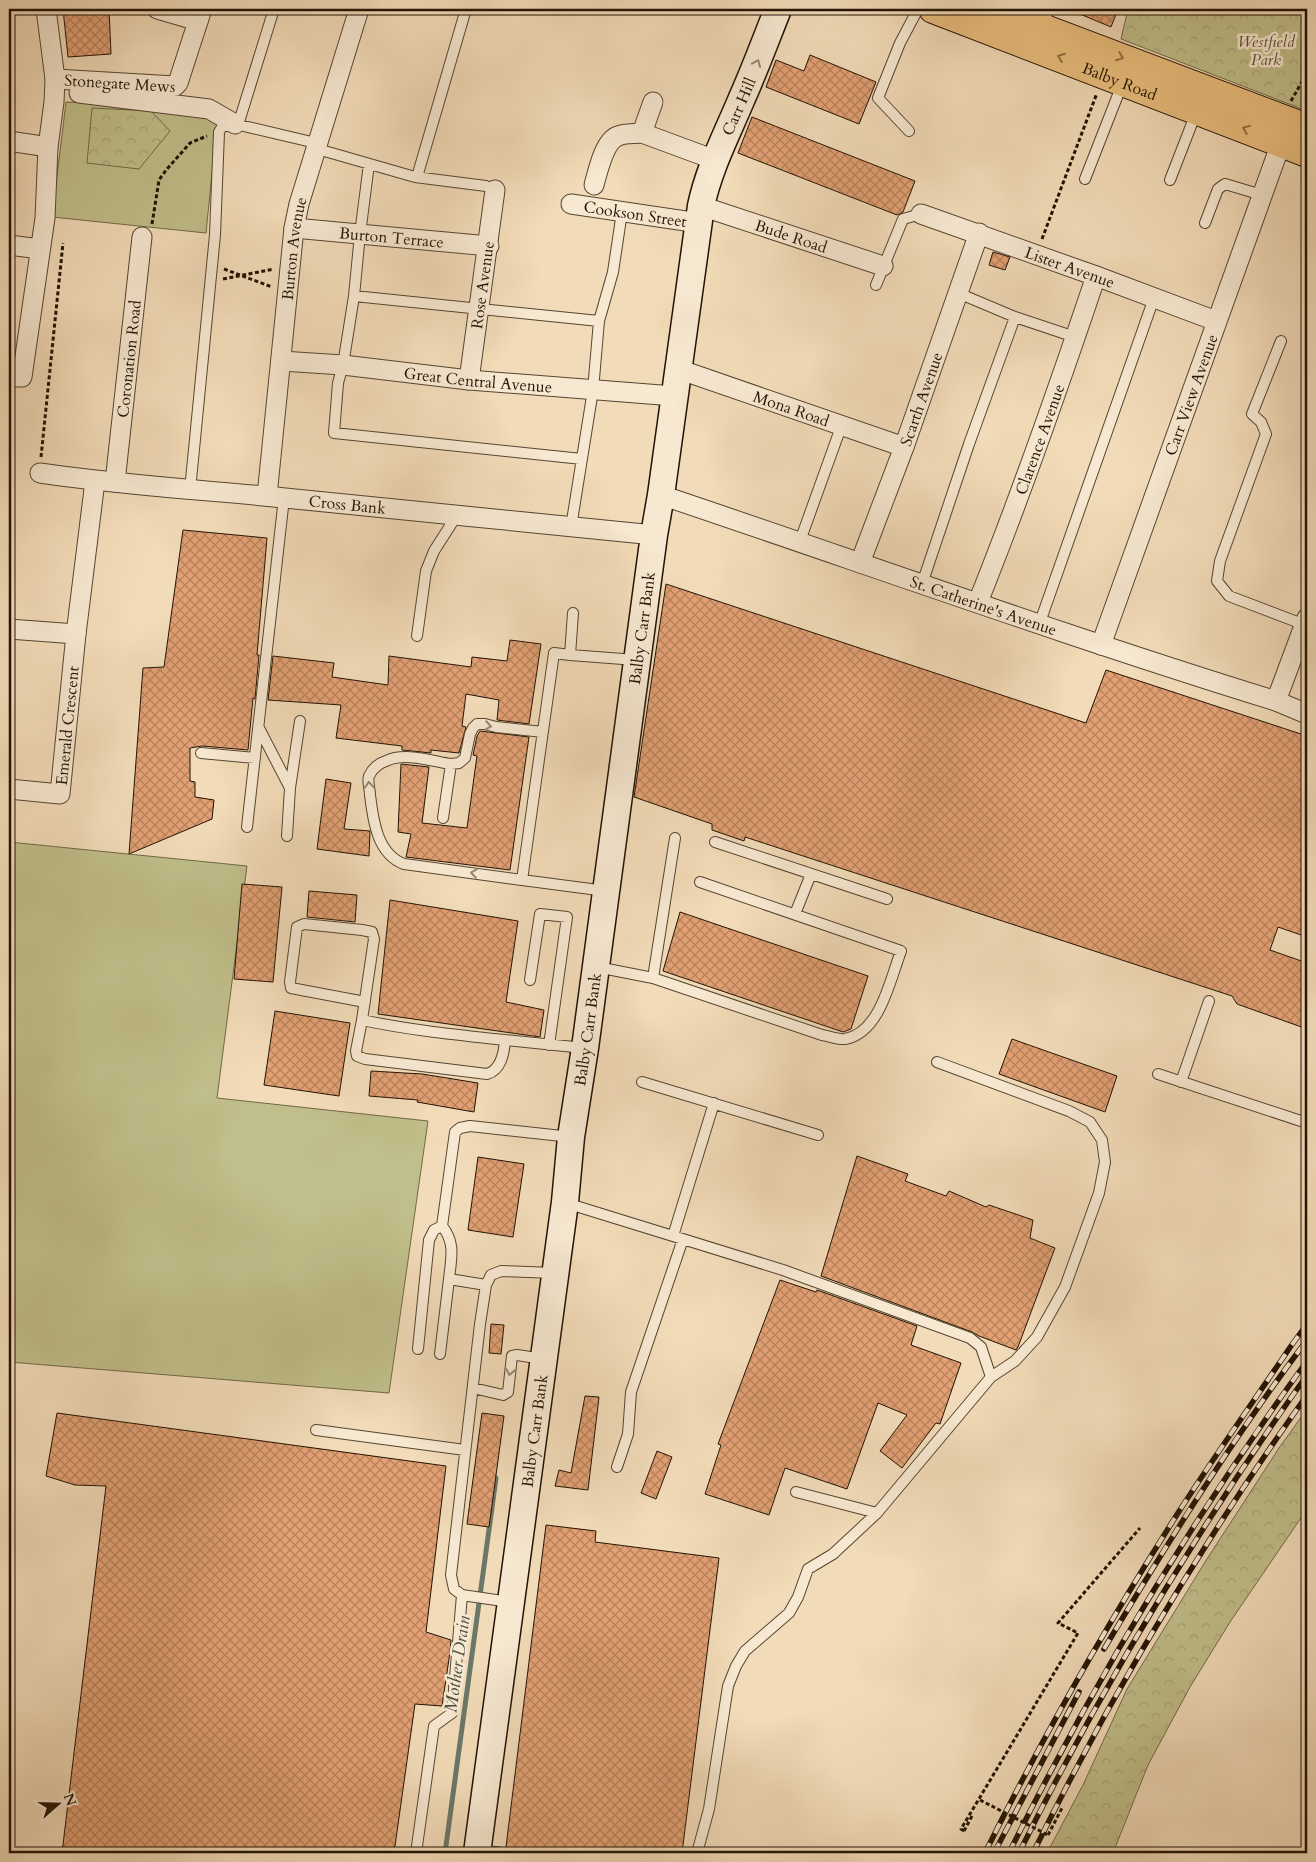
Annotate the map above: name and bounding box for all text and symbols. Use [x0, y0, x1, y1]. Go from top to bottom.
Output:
park label: Westfield Park [1237, 31, 1296, 71]
one-way arrow [1115, 51, 1124, 61]
one-way arrow [1058, 53, 1066, 63]
street label: Balby Road [1079, 57, 1160, 106]
one-way arrow [750, 59, 761, 68]
street label: Stonegate Mews [64, 70, 176, 98]
street label: Carr Hill [717, 74, 762, 139]
one-way arrow [1242, 124, 1250, 134]
street label: Burton Avenue [277, 194, 313, 301]
street label: Cookson Street [582, 196, 688, 233]
street label: Bude Road [752, 215, 830, 259]
street label: Burton Terrace [338, 222, 445, 254]
street label: Rose Avenue [466, 240, 500, 330]
street label: Lister Avenue [1022, 242, 1118, 294]
street label: Coronation Road [112, 298, 147, 419]
street label: Carr View Avenue [1160, 331, 1224, 459]
street label: Scarth Avenue [895, 349, 948, 449]
street label: Great Central Avenue [403, 362, 553, 398]
street label: Clarence Avenue [1010, 381, 1070, 498]
street label: Mona Road [750, 386, 833, 433]
street label: Cross Bank [308, 490, 387, 520]
street label: Balby Carr Bank [624, 570, 661, 686]
street label: St. Catherine's Avenue [907, 571, 1060, 641]
street label: Emerald Crescent [51, 665, 85, 786]
one-way arrow [484, 720, 493, 730]
one-way arrow [364, 780, 375, 788]
one-way arrow [470, 868, 478, 879]
street label: Balby Carr Bank [569, 971, 607, 1088]
one-way arrow [505, 1368, 516, 1376]
street label: Balby Carr Bank [517, 1373, 554, 1489]
water label: Mother Drain [438, 1614, 477, 1714]
north arrow [32, 1780, 82, 1830]
text: N [59, 1791, 81, 1809]

